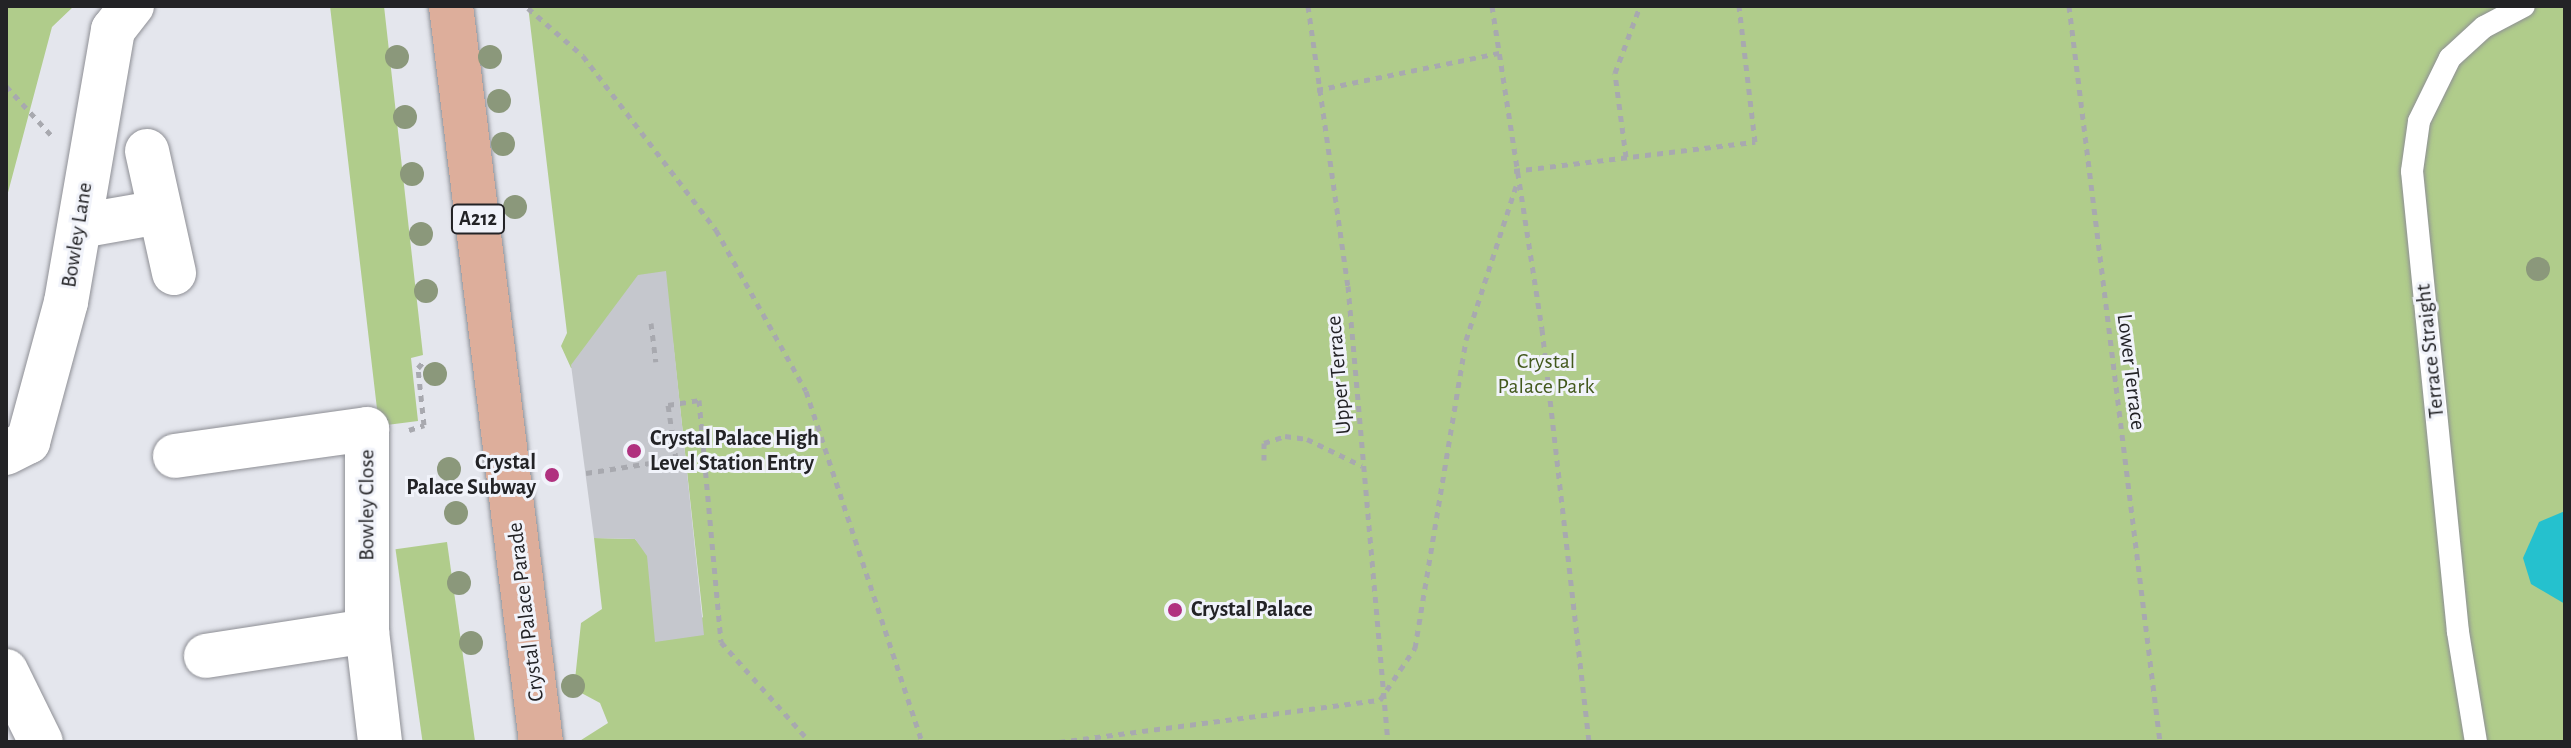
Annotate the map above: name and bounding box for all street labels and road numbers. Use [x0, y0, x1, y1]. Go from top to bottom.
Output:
street label: Bowley Lane [56, 181, 98, 289]
road number: A212 [450, 203, 506, 235]
street label: Terrace Straight [2410, 283, 2450, 419]
street label: Lower Terrace [2111, 312, 2151, 432]
street label: Upper Terrace [1321, 315, 1357, 435]
street label: Bowley Close [354, 449, 380, 561]
street label: Crystal Palace Parade [502, 521, 550, 703]

